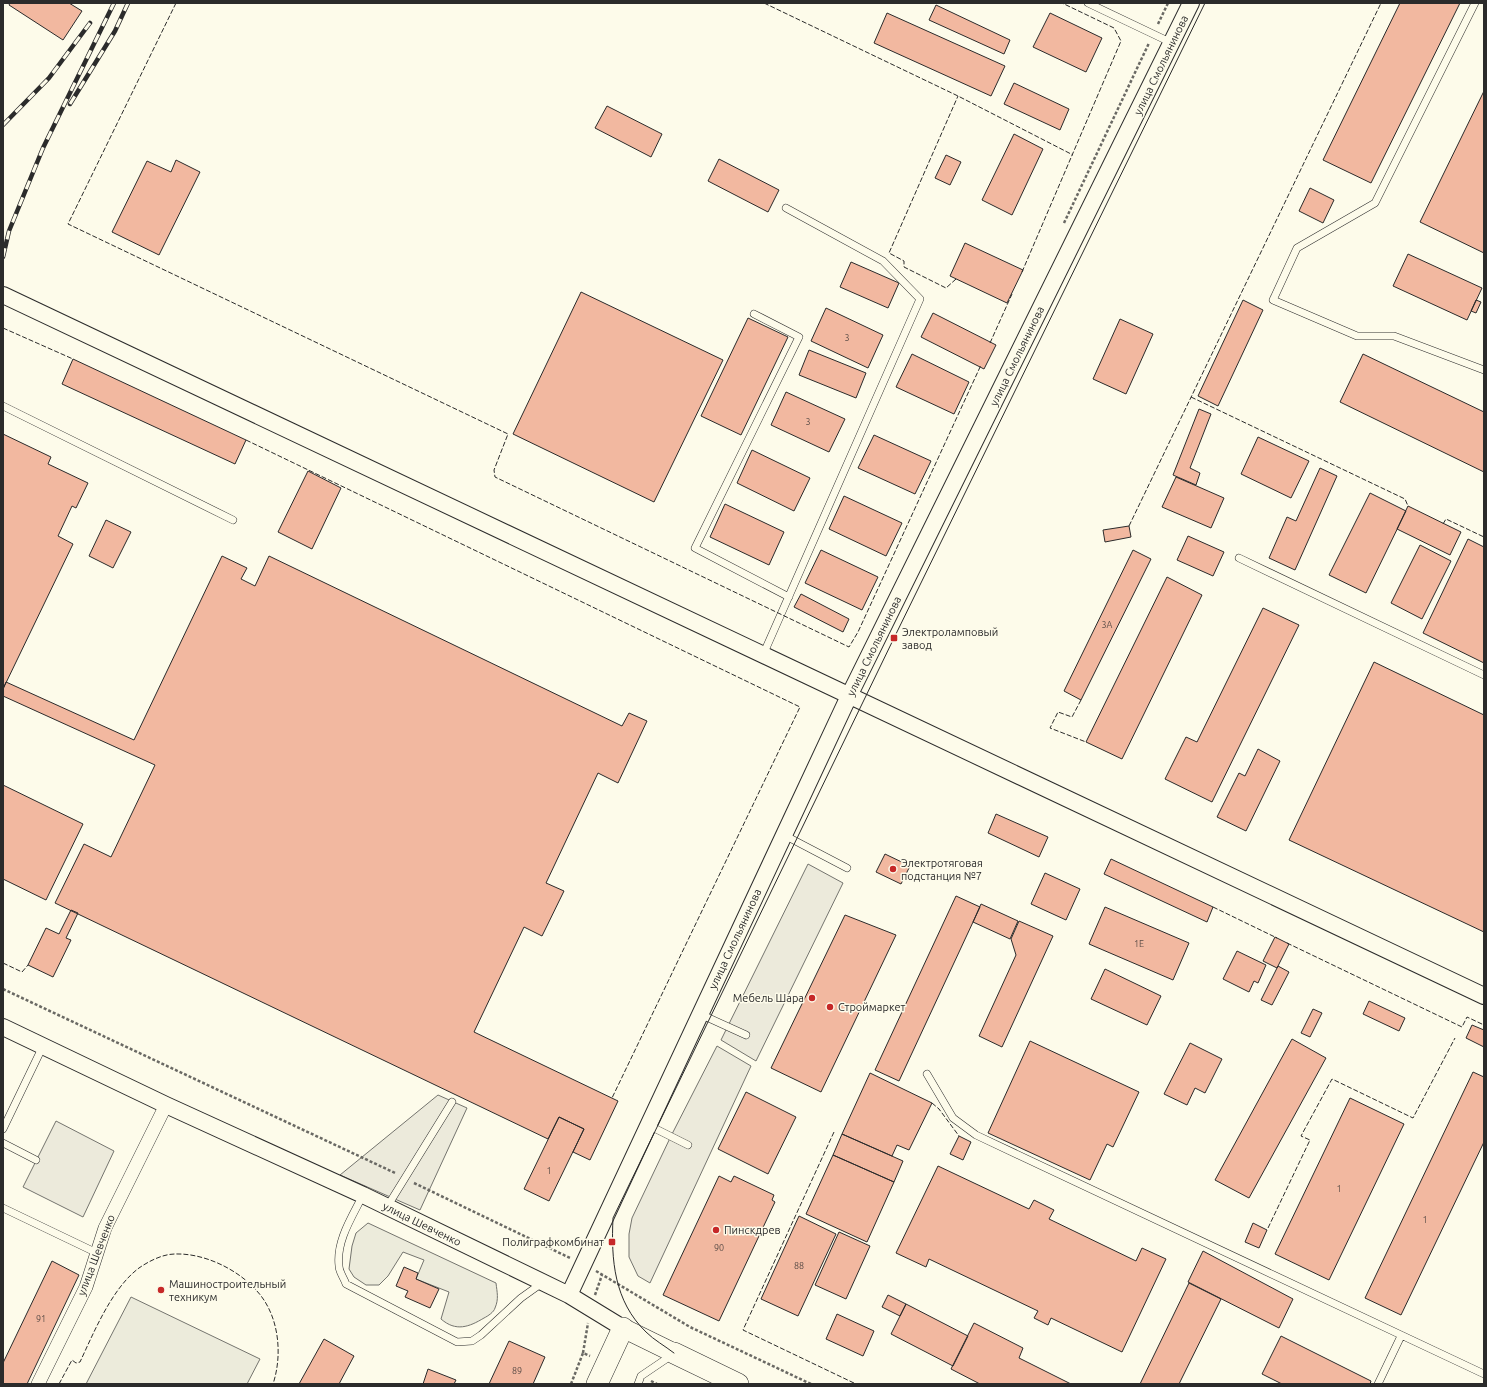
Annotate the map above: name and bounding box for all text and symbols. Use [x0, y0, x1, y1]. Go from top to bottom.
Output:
street label: улица Смольянинова [1132, 13, 1190, 117]
street label: улица Смольянинова [988, 304, 1046, 408]
house number: 3 [844, 333, 850, 343]
house number: 3 [805, 417, 811, 427]
street label: улица Смольянинова [845, 594, 903, 698]
house number: 3А [1102, 620, 1113, 630]
place label: Электроламповый завод [902, 626, 998, 651]
marker: Электроламповый завод [889, 633, 899, 643]
place label: Электротяговая подстанция №7 [901, 857, 983, 882]
marker: Электротяговая подстанция №7 [888, 864, 898, 874]
street label: улица Смольянинова [706, 887, 764, 991]
house number: 1Е [1134, 939, 1144, 949]
place label: Мебель Шара [733, 992, 804, 1004]
marker: Мебель Шара [807, 993, 817, 1003]
place label: Строймаркет [838, 1001, 905, 1013]
marker: Строймаркет [825, 1002, 835, 1012]
house number: 1 [546, 1166, 552, 1176]
house number: 1 [1336, 1184, 1342, 1194]
street label: улица Шевченко [381, 1200, 463, 1248]
street label: улица Шевченко [75, 1213, 117, 1297]
house number: 1 [1422, 1215, 1428, 1225]
place label: Пинскдрев [724, 1224, 781, 1236]
marker: Пинскдрев [711, 1225, 721, 1235]
place label: Полиграфкомбинат [502, 1236, 604, 1248]
marker: Полиграфкомбинат [607, 1237, 617, 1247]
house number: 90 [714, 1243, 724, 1253]
house number: 88 [794, 1261, 804, 1271]
place label: Машиностроительный техникум [169, 1278, 286, 1303]
marker: Машиностроительный техникум [156, 1285, 166, 1295]
house number: 91 [36, 1314, 46, 1324]
house number: 89 [512, 1366, 522, 1376]

